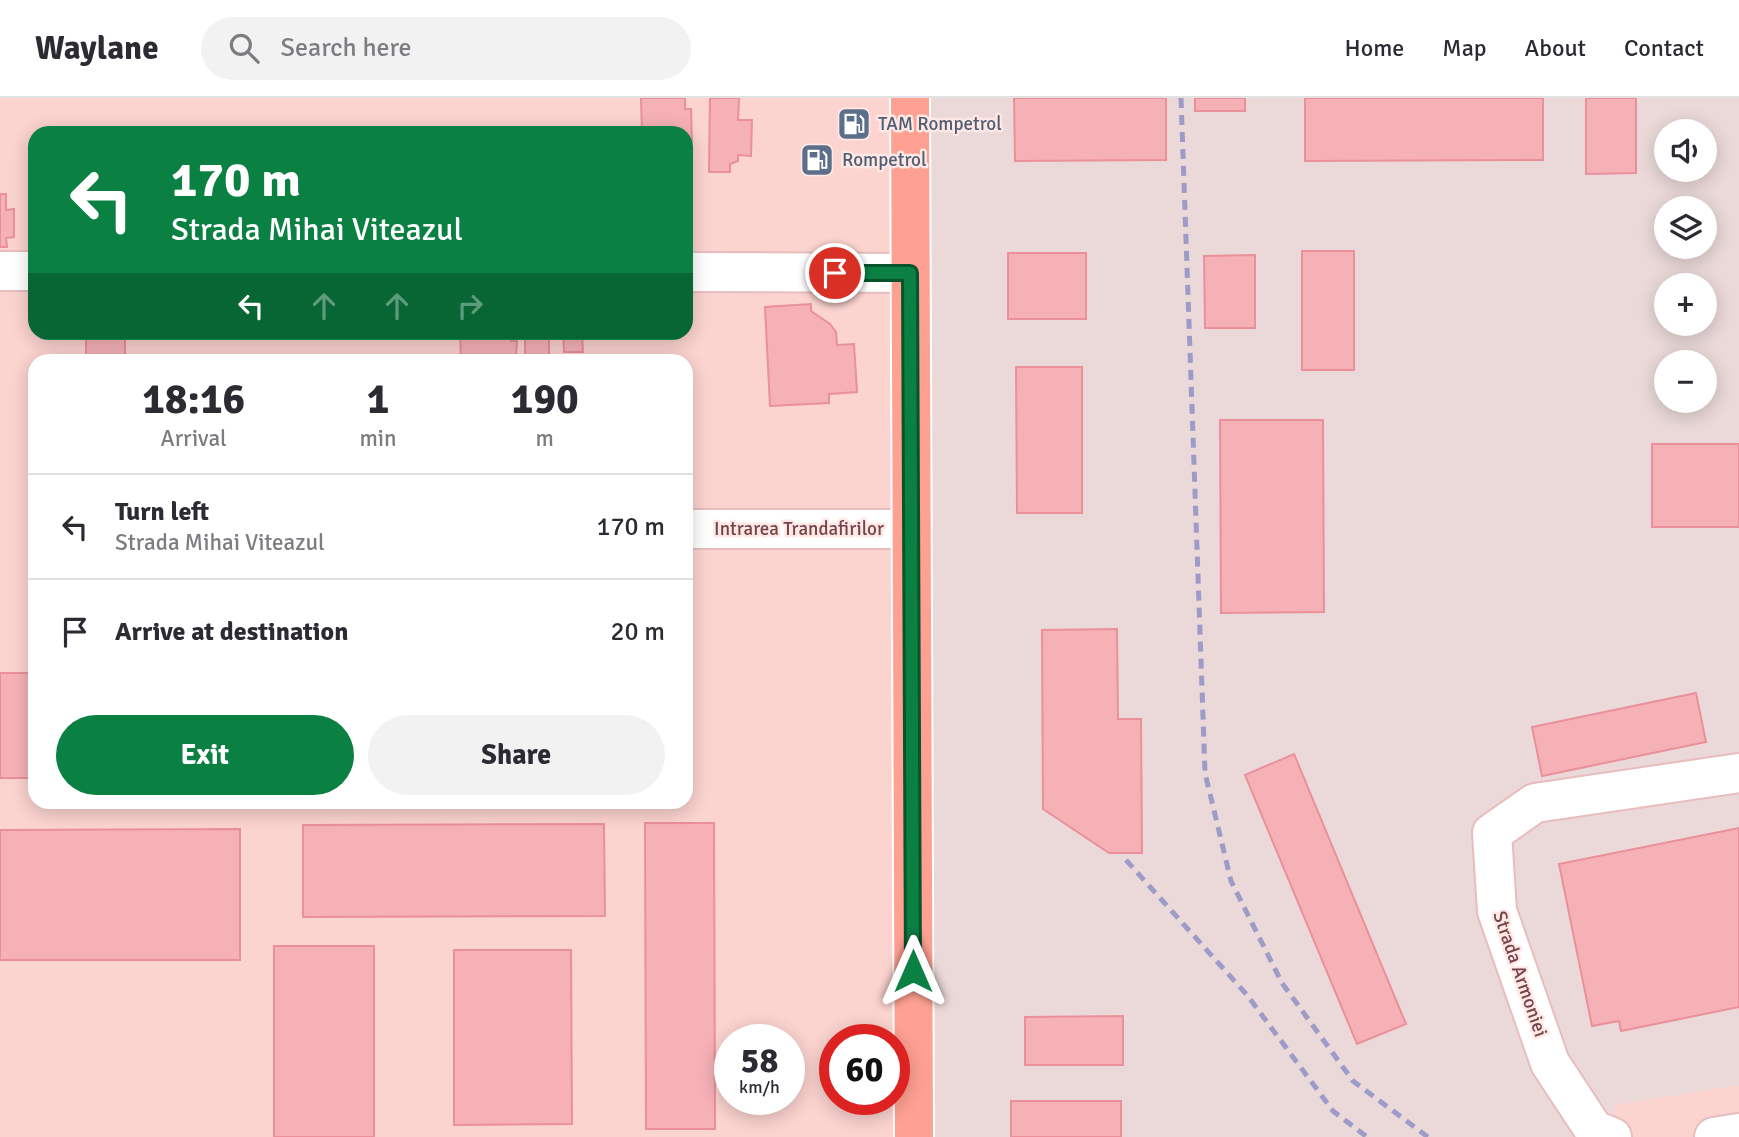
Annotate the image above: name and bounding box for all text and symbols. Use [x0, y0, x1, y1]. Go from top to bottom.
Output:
search box [201, 17, 691, 80]
text: Waylane [35, 28, 159, 69]
icon: search [225, 29, 263, 67]
text: Search here [281, 32, 412, 64]
text: Home [1344, 33, 1404, 63]
text: Map [1442, 33, 1487, 63]
text: About [1525, 33, 1586, 63]
text: Contact [1624, 33, 1704, 63]
fuel station icon: TAM Rompetrol [835, 105, 873, 143]
place label: TAM Rompetrol [878, 112, 1002, 136]
map controls [1654, 119, 1717, 413]
button: sound [1654, 119, 1717, 182]
fuel station icon: Rompetrol [798, 141, 836, 179]
place label: Rompetrol [842, 148, 927, 172]
text: 170 m [171, 150, 301, 210]
icon: left [56, 154, 147, 245]
button: layers [1654, 196, 1717, 259]
text: Strada Mihai Viteazul [171, 210, 463, 249]
pin [805, 243, 865, 303]
icon: arrive [816, 254, 854, 292]
button: + [1654, 273, 1717, 336]
icon: left [232, 287, 270, 325]
icon: ahead [305, 287, 343, 325]
icon: ahead [378, 287, 416, 325]
icon: right [451, 287, 489, 325]
button: − [1654, 350, 1717, 413]
text: 18:16 [142, 374, 245, 425]
text: 1 [367, 374, 389, 425]
text: 190 [511, 374, 579, 425]
text: Arrival [161, 424, 227, 453]
text: min [359, 424, 397, 453]
text: m [536, 424, 554, 453]
text: Turn left [115, 496, 209, 528]
icon: left [56, 508, 94, 546]
text: 170 m [596, 511, 665, 543]
street label: Intrarea Trandafirilor [714, 517, 884, 541]
text: Strada Mihai Viteazul [115, 528, 325, 557]
icon: arrive [56, 613, 94, 651]
text: Arrive at destination [115, 616, 348, 648]
text: 20 m [610, 616, 665, 648]
button: Exit [56, 715, 354, 795]
button: Share [368, 715, 665, 795]
street label: Strada Armoniei [1487, 908, 1553, 1040]
position arrow [876, 934, 950, 1008]
speed limit sign: 60 [819, 1024, 910, 1115]
text: 58 [741, 1039, 778, 1082]
text: km/h [739, 1076, 780, 1098]

